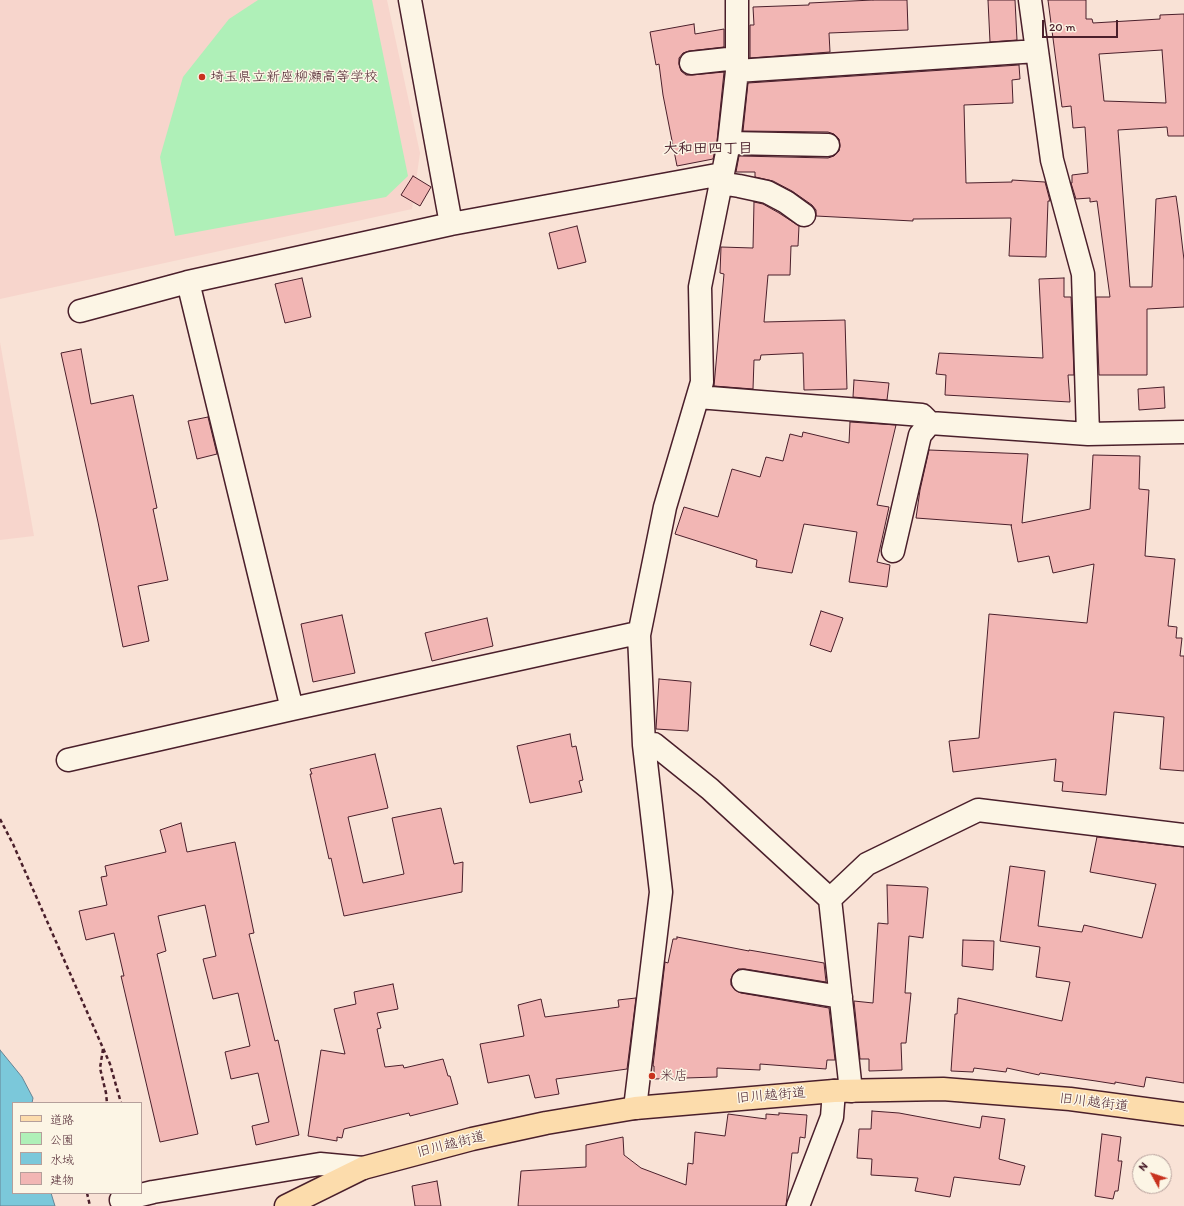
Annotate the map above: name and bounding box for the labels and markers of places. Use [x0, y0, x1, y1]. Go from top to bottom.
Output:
place label: 埼玉県立新座柳瀬高等学校 [210, 69, 378, 85]
marker: 埼玉県立新座柳瀬高等学校 [197, 72, 207, 82]
place label: 米店 [660, 1068, 688, 1084]
marker: 米店 [647, 1071, 657, 1081]

